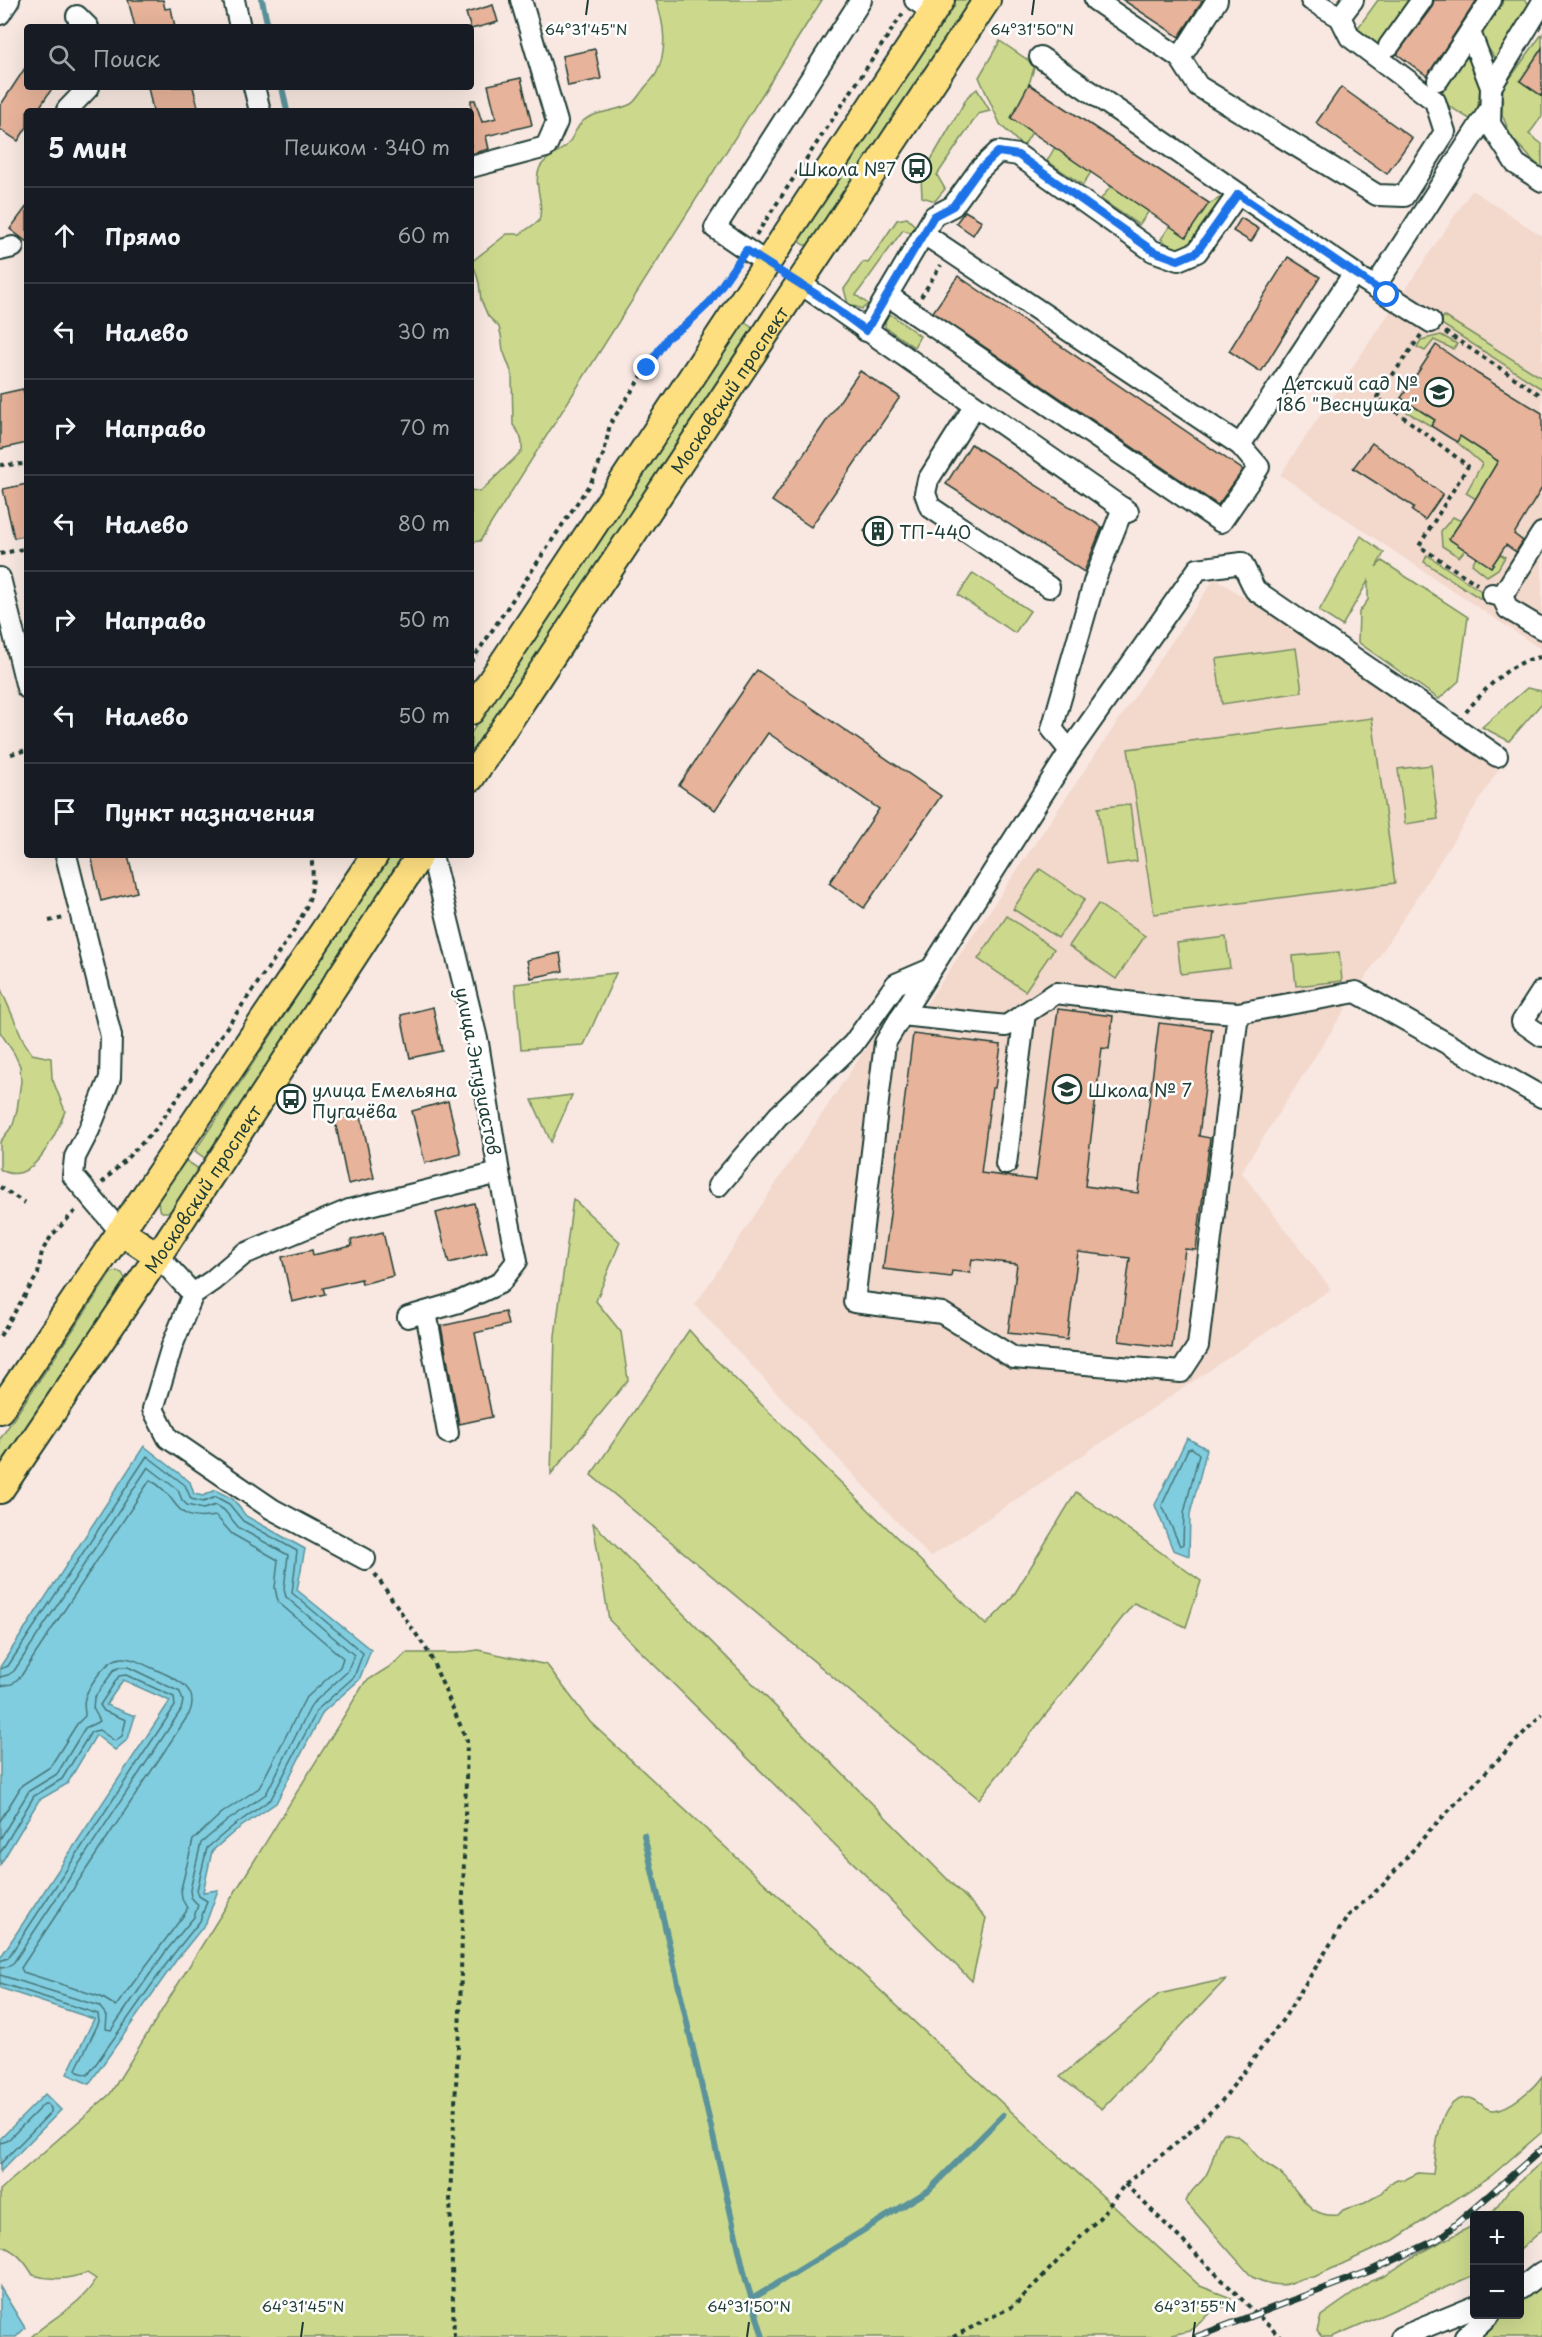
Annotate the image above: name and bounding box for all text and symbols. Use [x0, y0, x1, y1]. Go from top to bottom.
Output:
text: 64°31'45"N [545, 17, 627, 40]
text: 64°31'50"N [990, 17, 1074, 40]
search box [24, 24, 474, 90]
icon: search [45, 41, 78, 74]
text: Поиск [93, 41, 160, 74]
text: 5 мин [48, 128, 127, 167]
text: Пешком · 340 m [284, 132, 450, 162]
bus stop icon: Школа №7 [901, 152, 933, 184]
place label: Школа №7 [798, 155, 896, 182]
icon: ahead [48, 219, 81, 252]
text: Прямо [105, 219, 180, 252]
text: 60 m [398, 220, 450, 250]
route start [1373, 281, 1399, 307]
street label: Московский проспект [663, 300, 794, 479]
icon: left [48, 315, 81, 348]
text: Налево [105, 315, 188, 348]
text: 30 m [397, 316, 450, 346]
route end [633, 354, 659, 380]
place label: Детский сад № 186 "Веснушка" [1276, 369, 1418, 417]
school or university icon: Детский сад № 186 "Веснушка" [1423, 376, 1455, 408]
icon: right [48, 411, 81, 444]
text: Направо [105, 411, 206, 444]
text: 70 m [400, 412, 450, 442]
icon: left [48, 507, 81, 540]
text: Налево [105, 507, 188, 540]
text: 80 m [398, 508, 450, 538]
building icon: ТП-440 [862, 515, 894, 547]
place label: ТП-440 [899, 518, 971, 545]
icon: right [48, 603, 81, 636]
text: Направо [105, 603, 206, 636]
text: 50 m [398, 604, 450, 634]
icon: left [48, 699, 81, 732]
text: Налево [105, 699, 188, 732]
text: 50 m [398, 700, 450, 730]
icon: arrive [48, 795, 81, 828]
text: Пункт назначения [105, 795, 315, 828]
street label: улица Энтузиастов [449, 985, 509, 1157]
school or university icon: Школа № 7 [1051, 1073, 1083, 1105]
place label: улица Емельяна Пугачёва [312, 1076, 458, 1124]
place label: Школа № 7 [1088, 1076, 1192, 1103]
bus stop icon: улица Емельяна Пугачёва [275, 1083, 307, 1115]
street label: Московский проспект [137, 1099, 267, 1278]
map controls [1470, 2211, 1524, 2319]
button: + [1470, 2211, 1524, 2265]
button: − [1470, 2265, 1524, 2319]
text: 64°31'45"N [262, 2294, 344, 2317]
text: 64°31'50"N [707, 2294, 791, 2317]
text: 64°31'55"N [1153, 2294, 1237, 2317]

